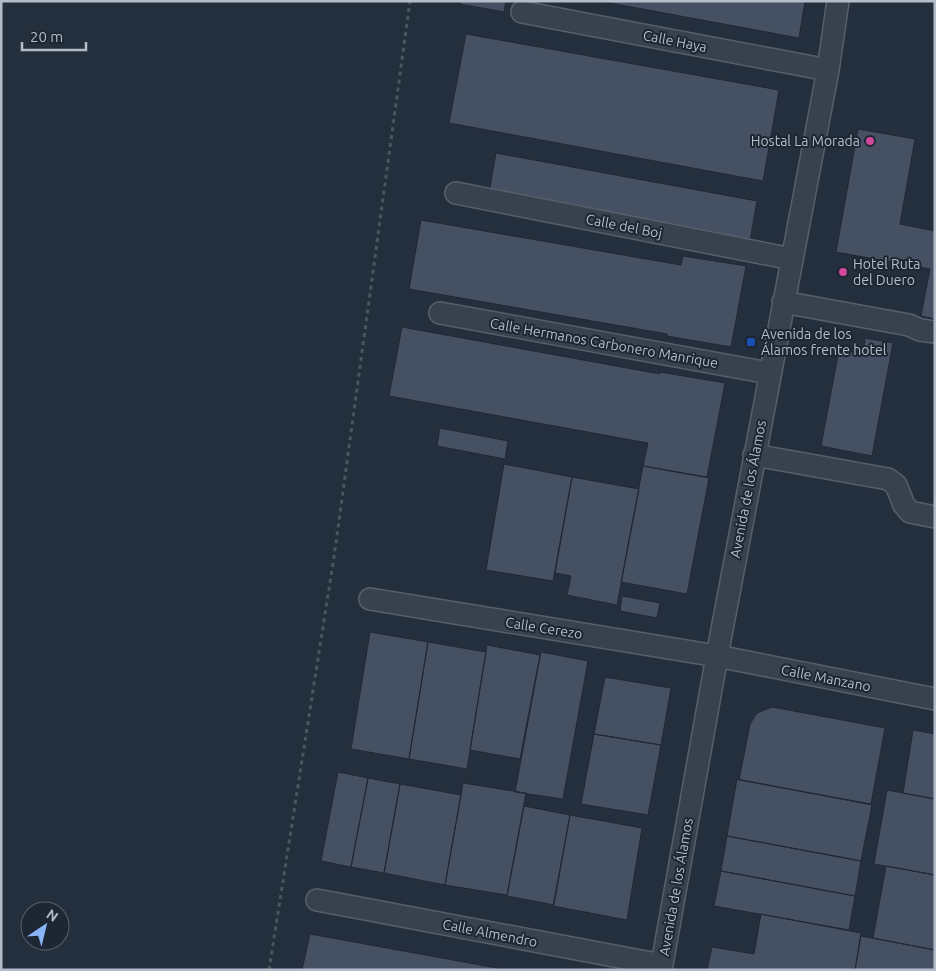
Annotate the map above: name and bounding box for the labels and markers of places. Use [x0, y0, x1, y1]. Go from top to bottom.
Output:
place label: Hostal La Morada [751, 133, 860, 149]
marker: Hostal La Morada [864, 135, 876, 147]
place label: Hotel Ruta del Duero [853, 256, 920, 288]
marker: Hotel Ruta del Duero [837, 266, 849, 278]
place label: Avenida de los Álamos frente hotel [761, 326, 887, 358]
marker: Avenida de los Álamos frente hotel [745, 336, 757, 348]

